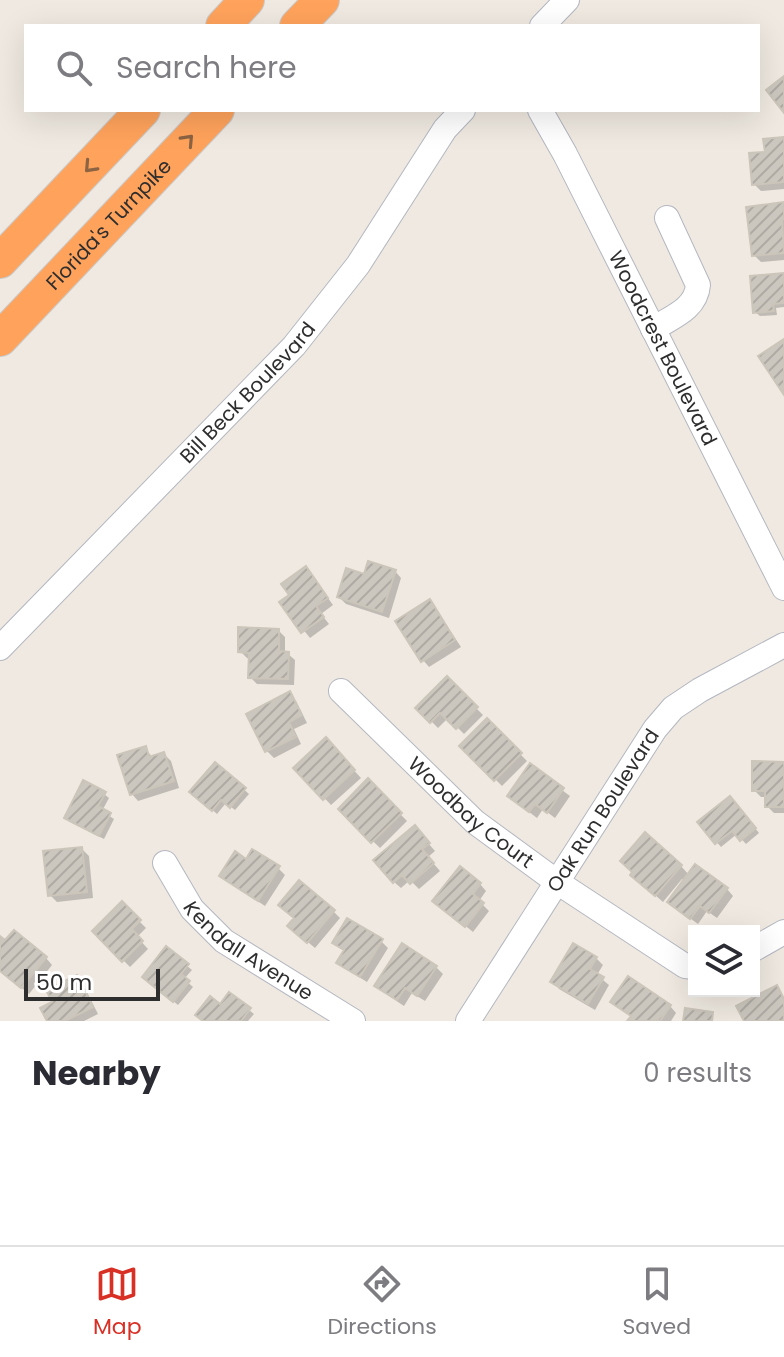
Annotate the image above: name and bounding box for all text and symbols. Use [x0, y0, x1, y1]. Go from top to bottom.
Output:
search box [24, 24, 760, 112]
icon: search [52, 46, 96, 90]
text: Search here [116, 46, 297, 89]
one-way arrow [179, 135, 193, 150]
street label: Florida's Turnpike [40, 152, 178, 296]
one-way arrow [84, 158, 99, 172]
street label: Woodcrest Boulevard [602, 246, 724, 450]
street label: Bill Beck Boulevard [173, 316, 322, 469]
street label: Oak Run Boulevard [540, 723, 666, 898]
street label: Woodbay Court [402, 750, 540, 874]
street label: Kendall Avenue [177, 896, 319, 1007]
map controls [688, 925, 760, 997]
button: layers [688, 925, 760, 997]
scale bar [24, 965, 160, 1001]
text: 50 m [36, 967, 92, 998]
text: Nearby [32, 1049, 161, 1097]
text: 0 results [643, 1055, 752, 1091]
tab: Map [93, 1262, 142, 1343]
tab: Directions [327, 1262, 437, 1343]
tab: Saved [622, 1262, 691, 1343]

